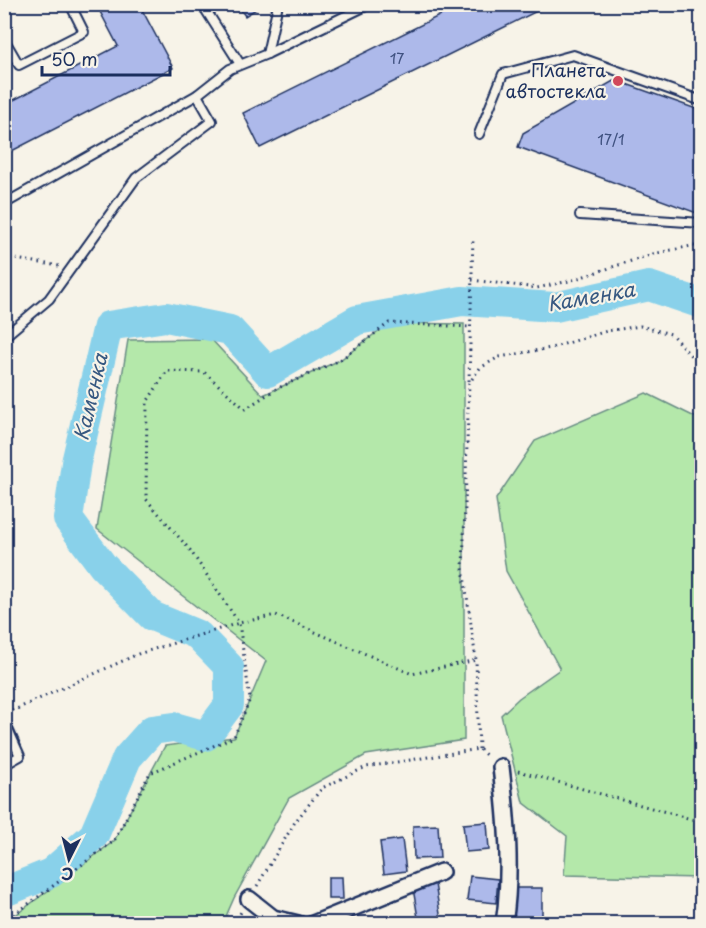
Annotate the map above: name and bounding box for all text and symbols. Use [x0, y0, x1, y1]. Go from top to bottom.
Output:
scale bar [42, 39, 170, 77]
text: 50 m [51, 45, 98, 72]
house number: 17 [390, 46, 404, 69]
place label: Планета автостекла [506, 56, 607, 104]
marker: Планета автостекла [611, 74, 625, 88]
house number: 17/1 [597, 127, 625, 150]
water label: Каменка [545, 273, 638, 318]
water label: Каменка [65, 350, 115, 443]
north arrow [39, 829, 99, 889]
text: С [60, 862, 75, 887]

